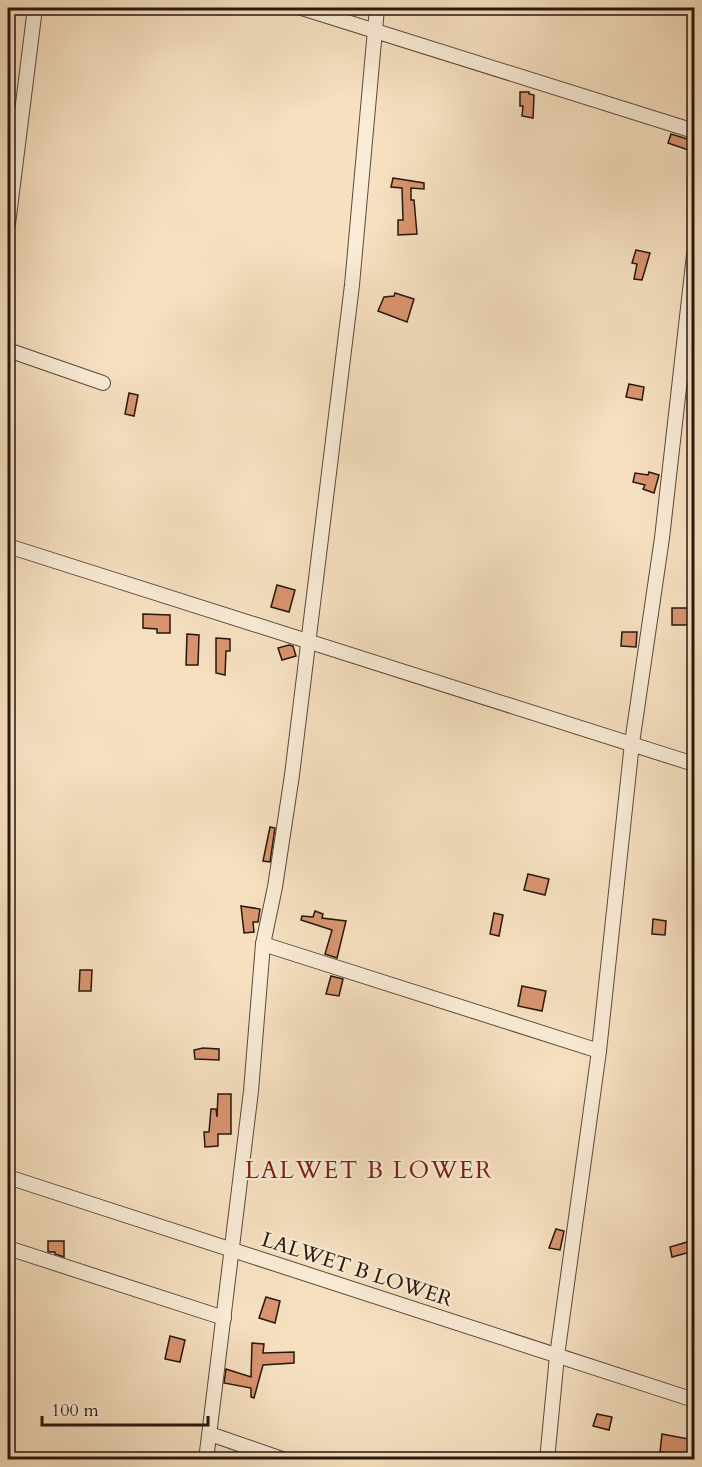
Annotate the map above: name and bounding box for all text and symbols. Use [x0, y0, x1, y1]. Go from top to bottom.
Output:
district label: LALWET B LOWER [245, 1154, 493, 1187]
street label: LALWET B LOWER [258, 1225, 456, 1314]
scale bar [42, 1389, 208, 1427]
text: 100 m [51, 1398, 99, 1423]

